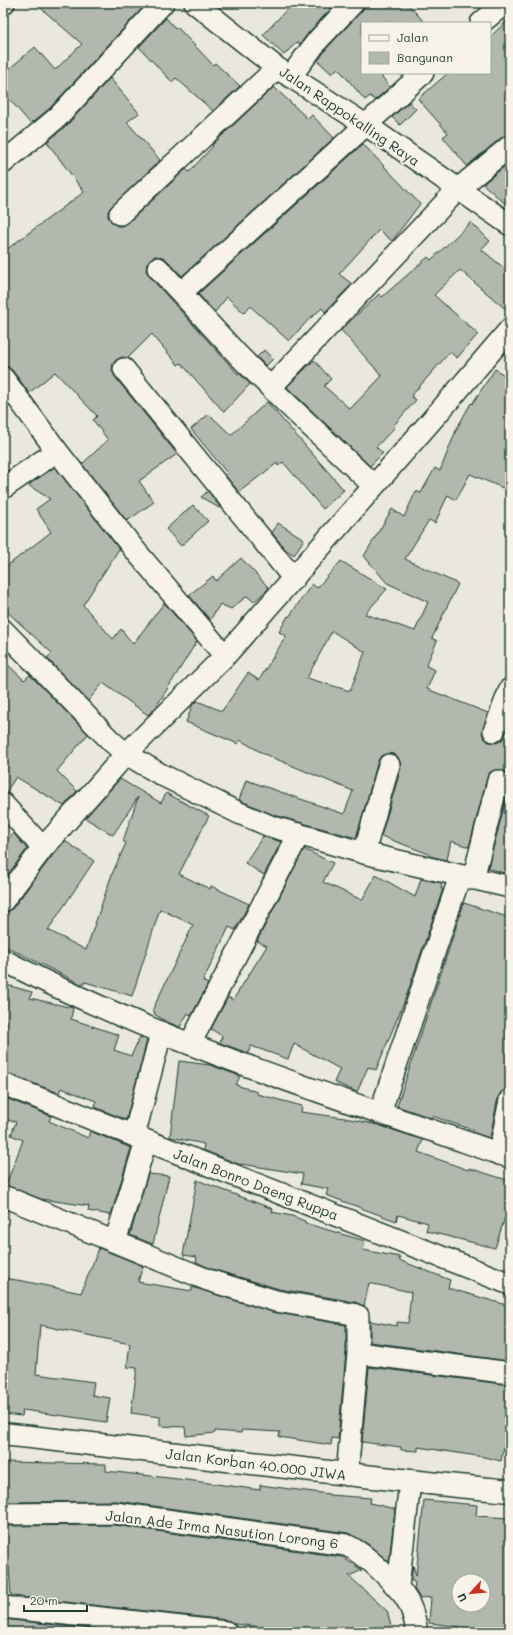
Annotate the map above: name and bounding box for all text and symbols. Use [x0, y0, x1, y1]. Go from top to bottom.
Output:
legend [361, 22, 491, 74]
text: Jalan [397, 29, 428, 45]
text: Bangunan [397, 49, 453, 65]
street label: Jalan Rappokalling Raya [276, 62, 424, 170]
street label: Jalan Bonro Daeng Ruppa [171, 1144, 341, 1224]
street label: Jalan Korban 40.000 JIWA [165, 1443, 347, 1485]
street label: Jalan Ade Irma Nasution Lorong 6 [105, 1505, 339, 1553]
north arrow [451, 1573, 491, 1613]
scale bar [24, 1587, 87, 1613]
text: U [453, 1591, 470, 1605]
text: 20 m [30, 1592, 58, 1608]

